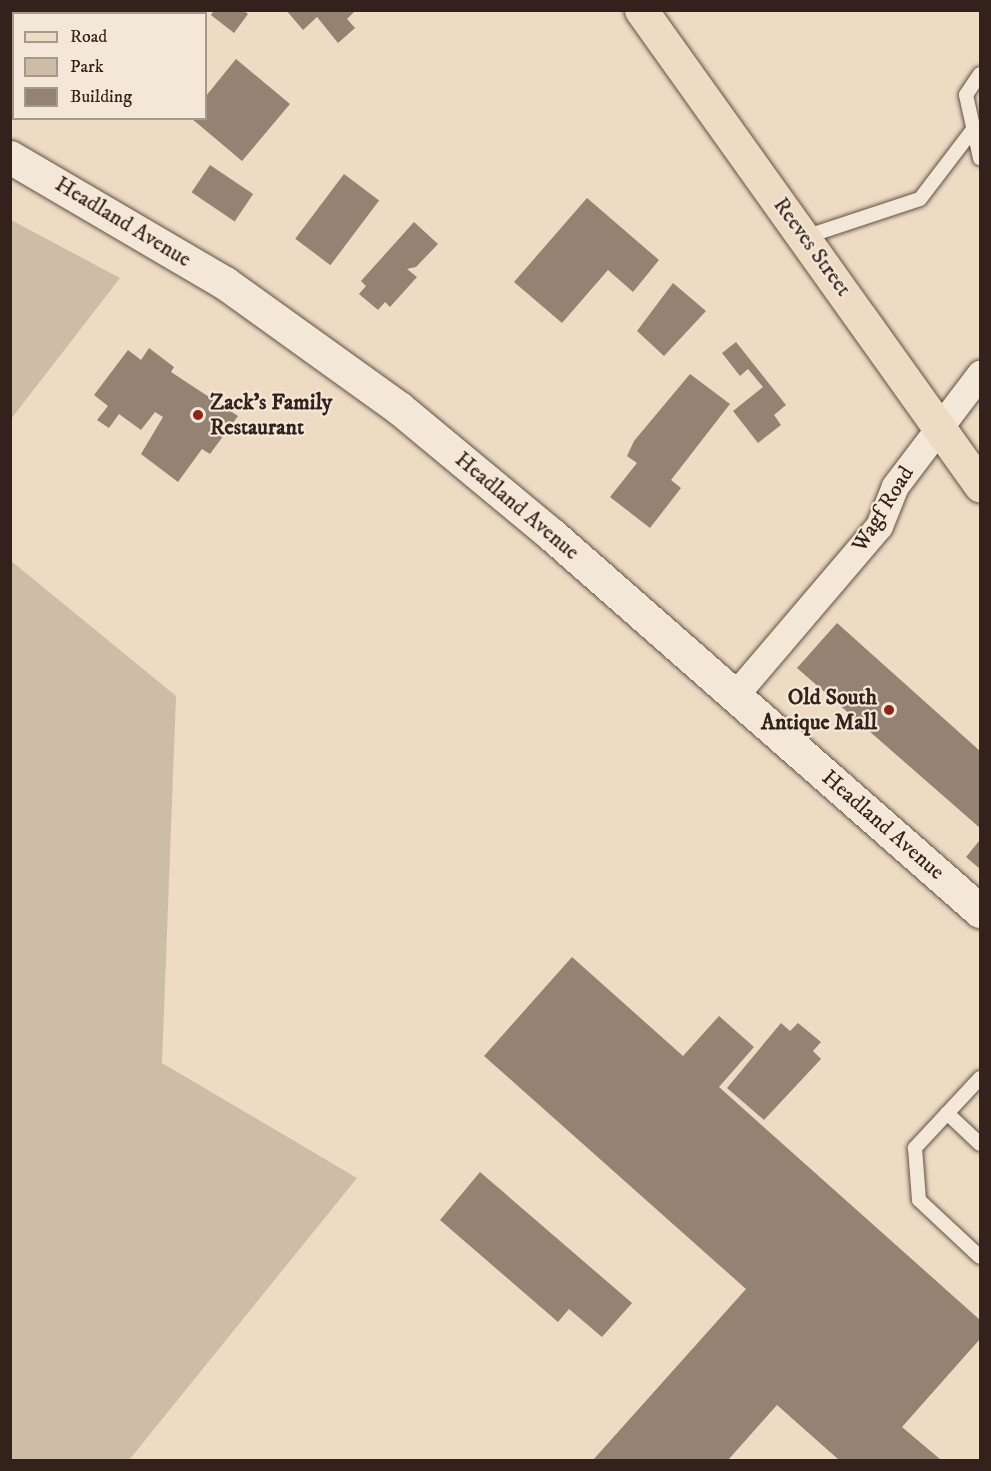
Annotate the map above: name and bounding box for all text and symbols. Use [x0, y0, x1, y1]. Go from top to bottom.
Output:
legend [12, 12, 207, 120]
text: Road [70, 26, 107, 48]
text: Park [70, 56, 104, 78]
text: Building [70, 86, 132, 108]
street label: Headland Avenue [50, 171, 196, 273]
street label: Reeves Street [767, 192, 857, 302]
place label: Zack's Family Restaurant [210, 389, 332, 440]
marker: Zack's Family Restaurant [191, 408, 205, 422]
street label: Headland Avenue [449, 446, 585, 566]
street label: Wagf Road [846, 461, 920, 557]
place label: Old South Antique Mall [761, 684, 877, 736]
marker: Old South Antique Mall [882, 703, 896, 717]
street label: Headland Avenue [816, 764, 950, 886]

